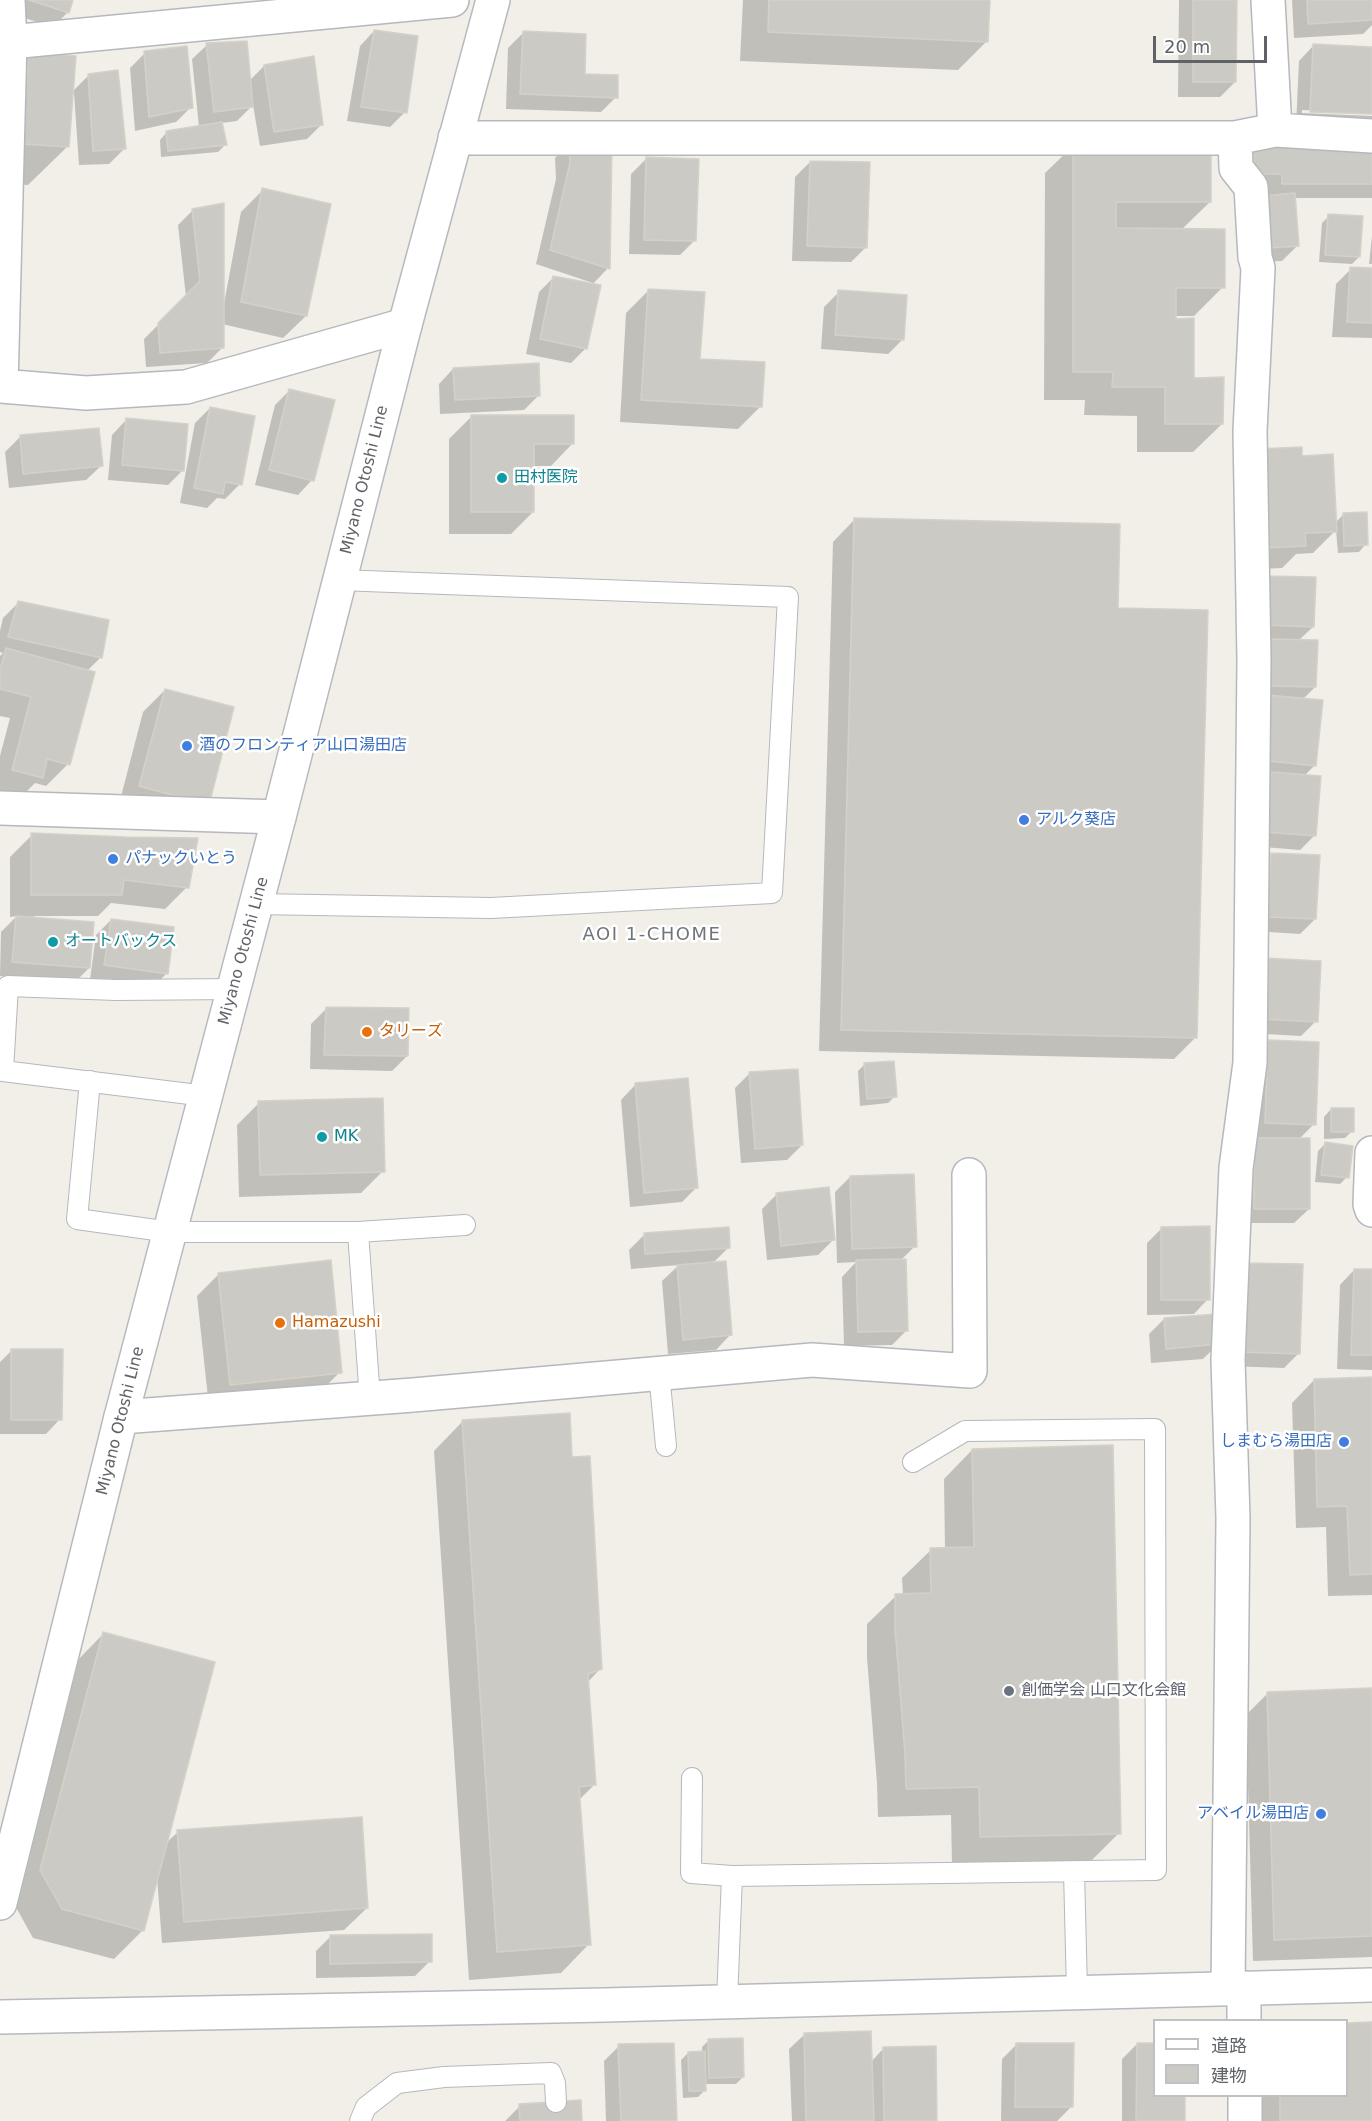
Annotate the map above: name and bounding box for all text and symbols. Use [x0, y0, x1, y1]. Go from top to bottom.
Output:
scale bar [1156, 24, 1270, 62]
text: 20 m [1164, 36, 1210, 57]
street label: Miyano Otoshi Line [337, 404, 393, 556]
place label: 田村医院 [514, 468, 578, 488]
marker: 田村医院 [495, 471, 509, 485]
place label: 酒のフロンティア山口湯田店 [199, 736, 407, 756]
marker: 酒のフロンティア山口湯田店 [180, 739, 194, 753]
place label: アルク葵店 [1036, 810, 1116, 830]
marker: アルク葵店 [1017, 813, 1031, 827]
place label: パナックいとう [125, 849, 237, 869]
marker: パナックいとう [106, 852, 120, 866]
street label: Miyano Otoshi Line [215, 875, 273, 1027]
district label: AOI 1-CHOME [583, 924, 721, 946]
place label: オートバックス [65, 932, 177, 952]
marker: オートバックス [46, 935, 60, 949]
place label: タリーズ [379, 1022, 443, 1042]
marker: タリーズ [360, 1025, 374, 1039]
place label: MK [334, 1127, 358, 1147]
marker: MK [315, 1130, 329, 1144]
place label: Hamazushi [292, 1313, 381, 1333]
marker: Hamazushi [273, 1316, 287, 1330]
street label: Miyano Otoshi Line [93, 1345, 149, 1497]
place label: しまむら湯田店 [1220, 1432, 1332, 1452]
marker: しまむら湯田店 [1337, 1435, 1351, 1449]
place label: 創価学会 山口文化会館 [1021, 1681, 1186, 1701]
marker: 創価学会 山口文化会館 [1002, 1684, 1016, 1698]
place label: アベイル湯田店 [1197, 1804, 1309, 1824]
marker: アベイル湯田店 [1314, 1807, 1328, 1821]
legend [1153, 2019, 1348, 2097]
text: 道路 [1211, 2035, 1247, 2056]
text: 建物 [1211, 2065, 1247, 2086]

